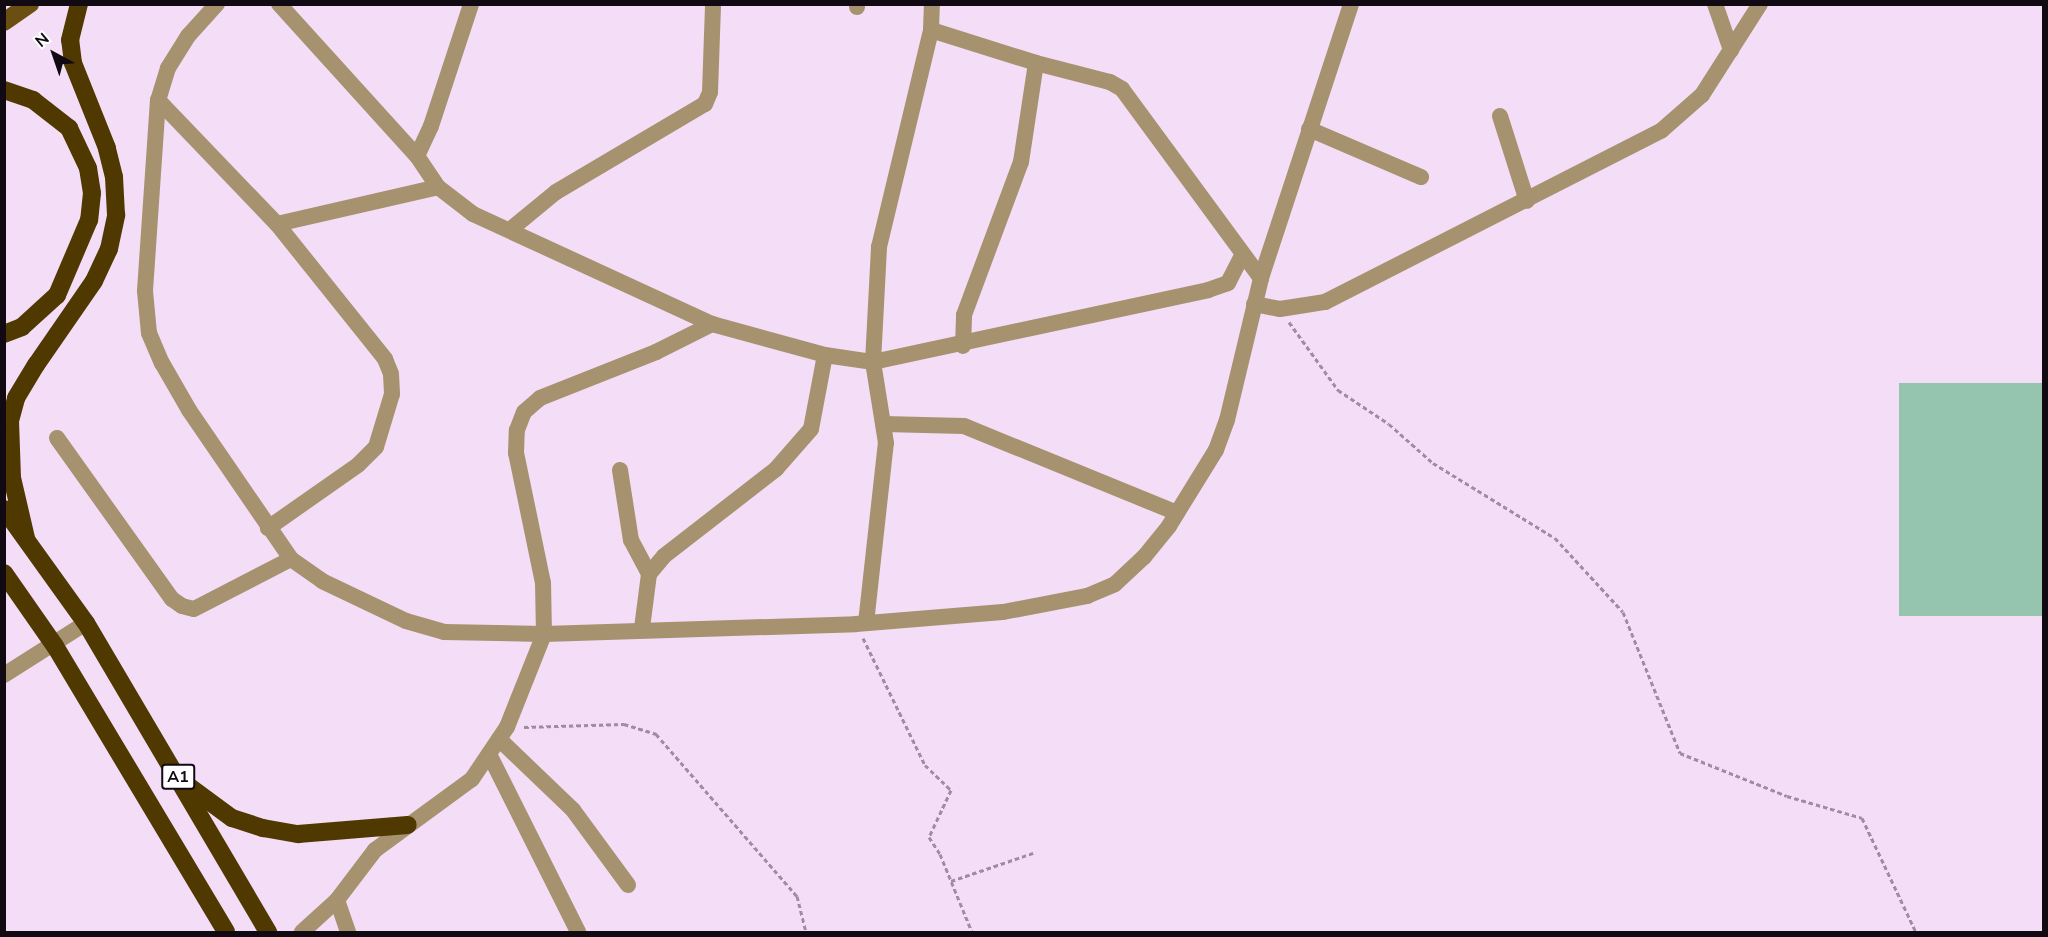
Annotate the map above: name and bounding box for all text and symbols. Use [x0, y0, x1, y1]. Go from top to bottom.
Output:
north arrow [24, 24, 84, 84]
text: N [31, 28, 54, 52]
road number: A1 [160, 764, 196, 790]

